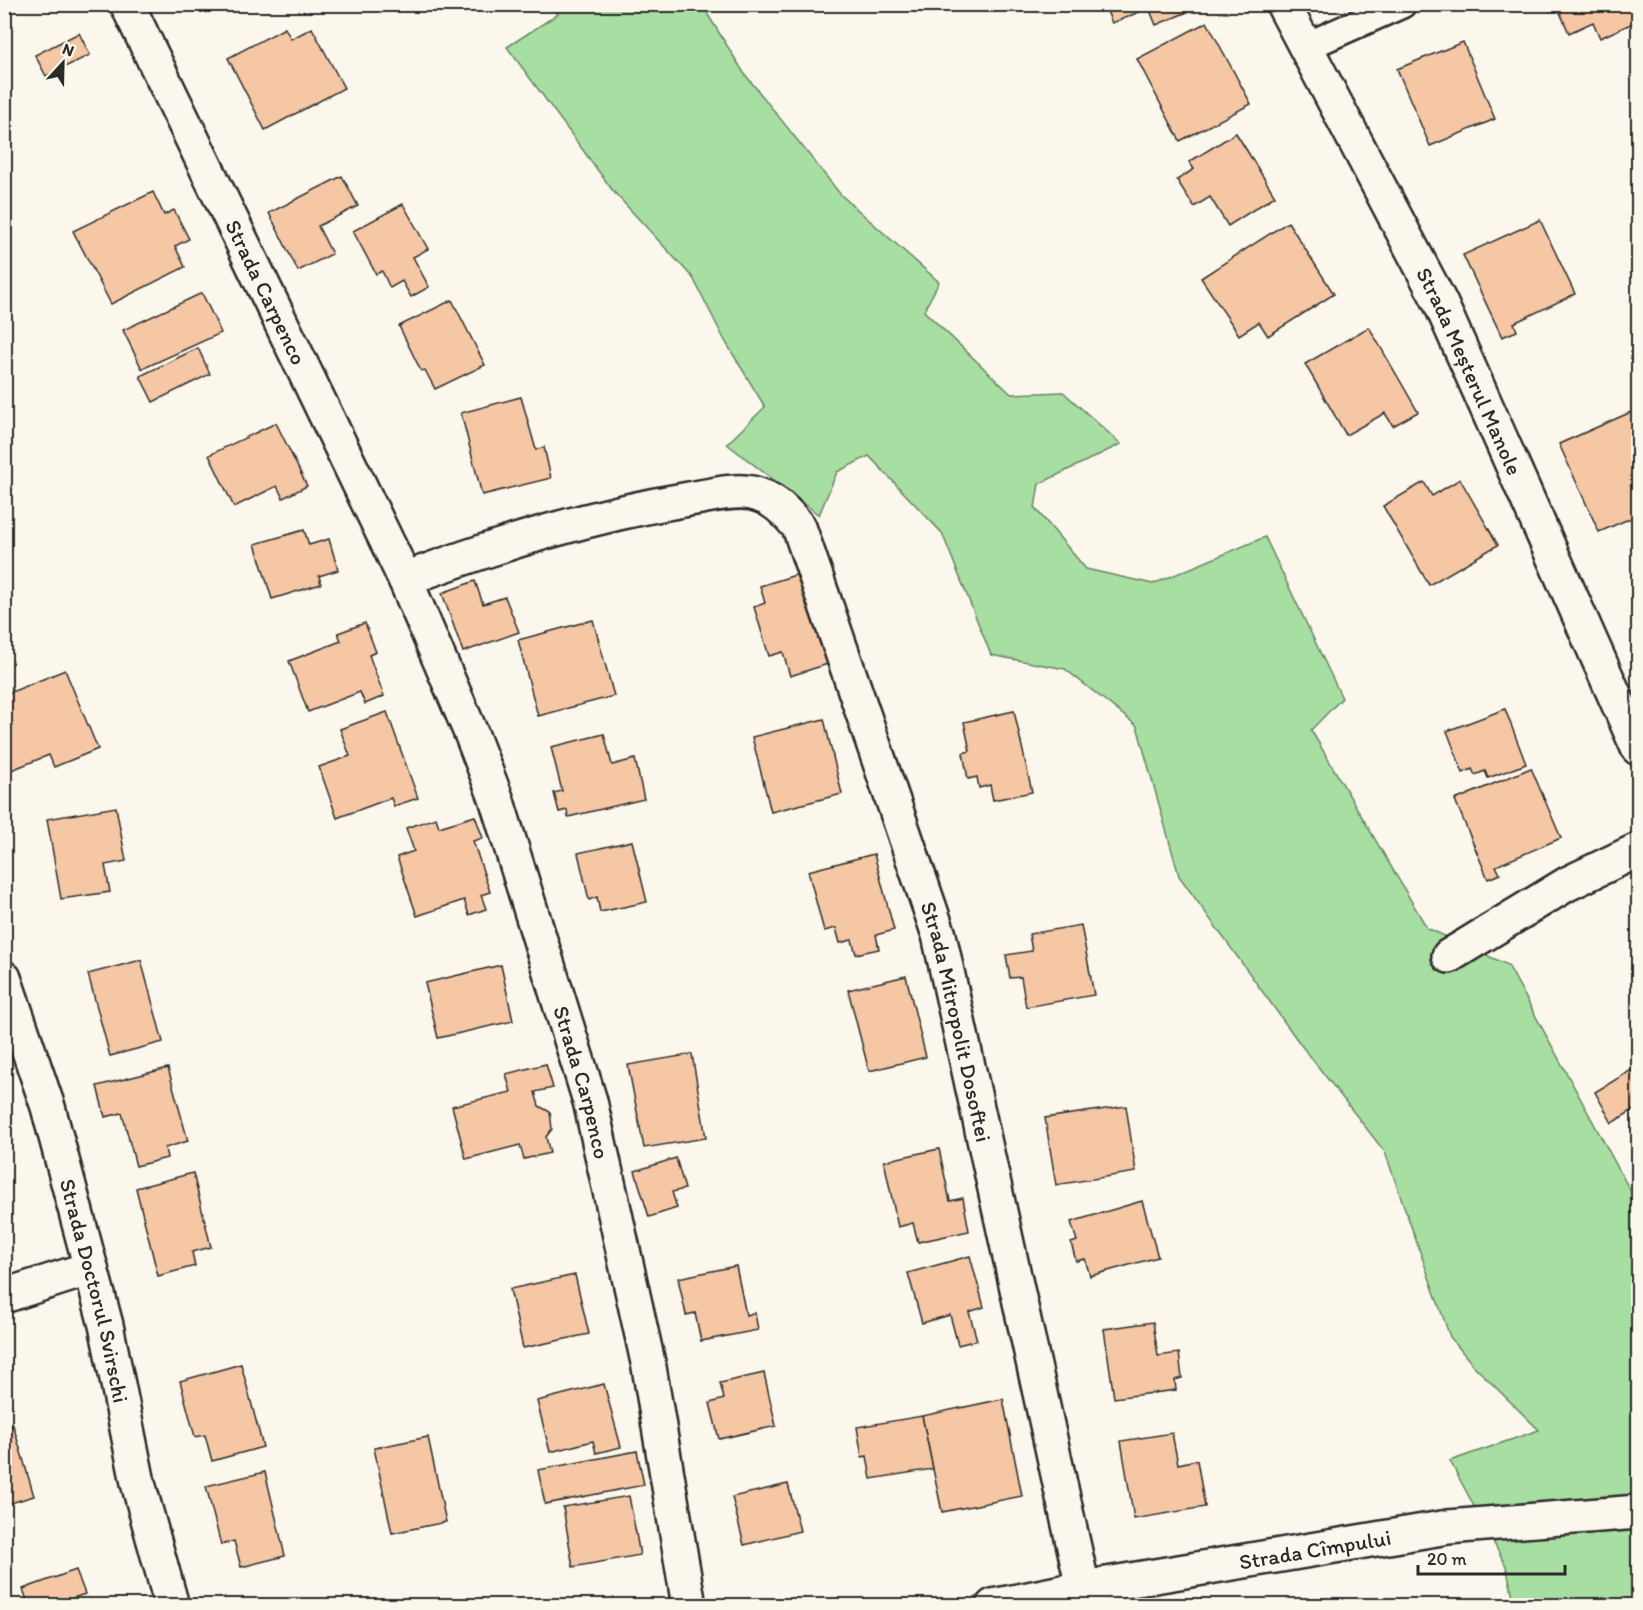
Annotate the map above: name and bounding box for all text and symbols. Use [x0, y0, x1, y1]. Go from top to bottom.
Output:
north arrow [33, 33, 93, 93]
text: N [60, 39, 77, 60]
street label: Strada Carpenco [220, 215, 313, 369]
street label: Strada Meșterul Manole [1411, 263, 1529, 479]
street label: Strada Mitropolit Dosoftei [915, 898, 998, 1144]
street label: Strada Carpenco [548, 1002, 616, 1161]
street label: Strada Doctorul Svirschi [54, 1176, 135, 1405]
street label: Strada Cîmpului [1237, 1523, 1393, 1575]
scale bar [1418, 1538, 1565, 1576]
text: 20 m [1427, 1548, 1467, 1570]

